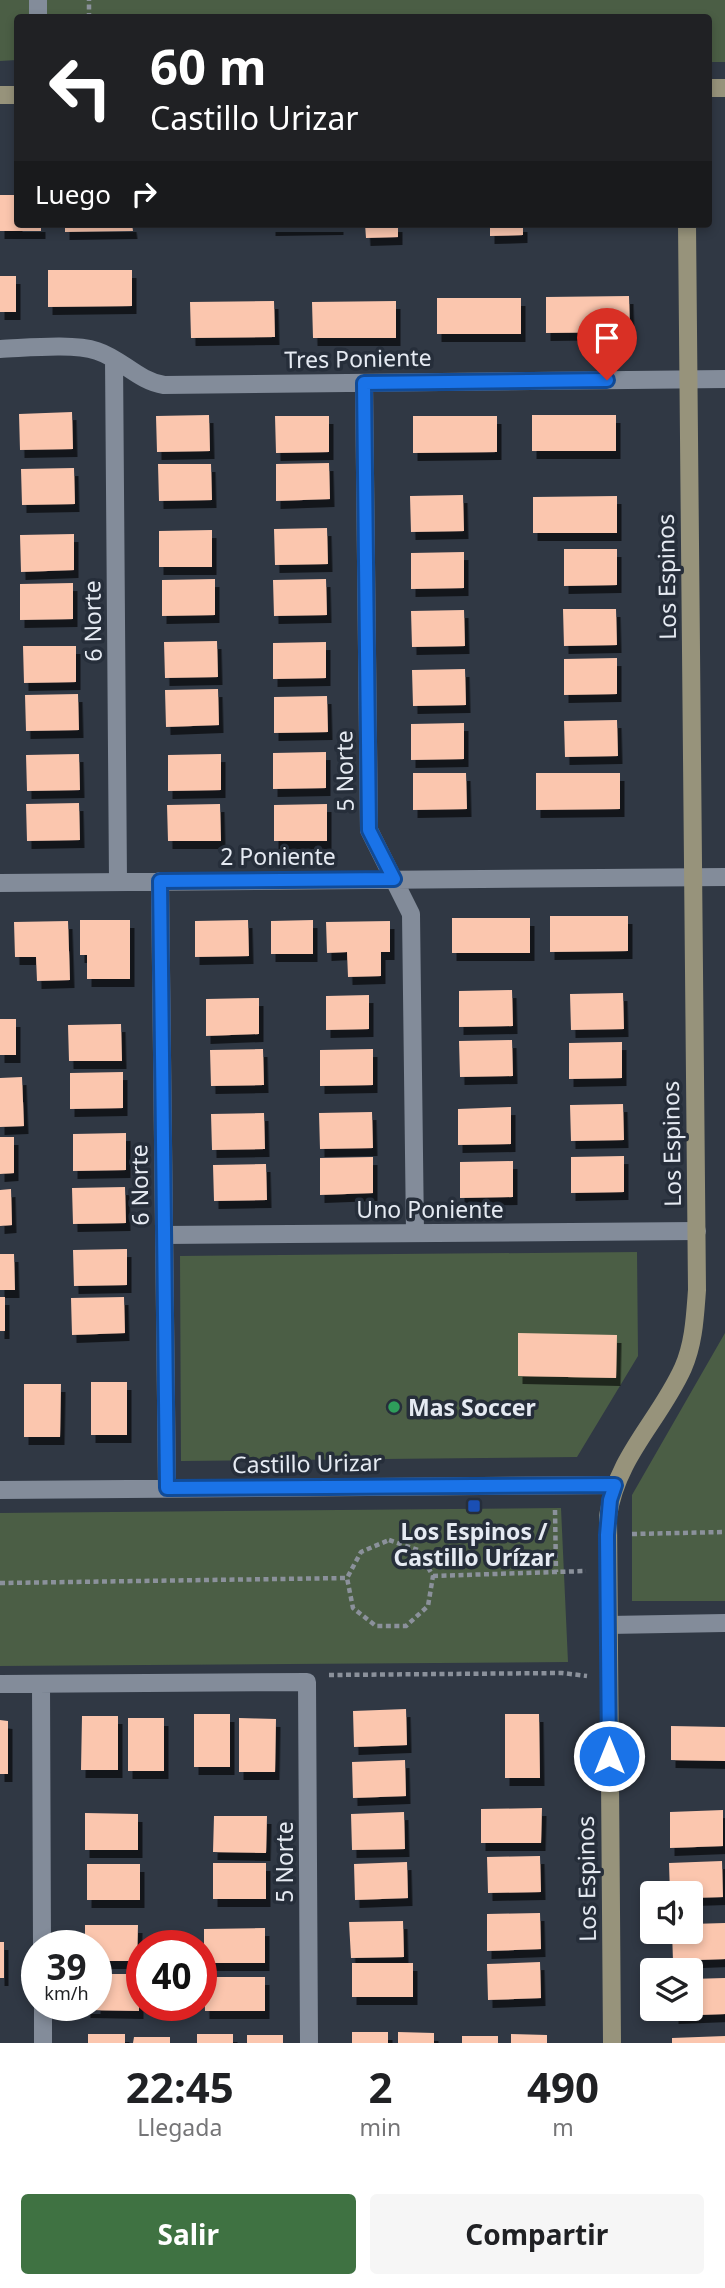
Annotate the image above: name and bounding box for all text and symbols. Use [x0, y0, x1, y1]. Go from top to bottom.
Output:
text: 60 m [150, 33, 267, 99]
icon: left [35, 42, 126, 133]
text: Castillo Urizar [150, 96, 359, 139]
icon: right [125, 175, 163, 213]
text: Luego [35, 176, 111, 212]
pin [577, 308, 637, 380]
icon: arrive [588, 319, 626, 357]
street label: Tres Poniente [284, 341, 432, 375]
street label: Los Espinos [649, 514, 683, 640]
street label: 6 Norte [75, 580, 109, 662]
street label: 5 Norte [327, 730, 361, 812]
street label: 2 Poniente [220, 840, 336, 872]
street label: Los Espinos [654, 1081, 688, 1207]
street label: 6 Norte [122, 1144, 156, 1226]
street label: Uno Poniente [356, 1193, 504, 1225]
place label: Mas Soccer [408, 1391, 536, 1423]
marker: Mas Soccer [386, 1399, 402, 1415]
street label: Castillo Urizar [232, 1446, 383, 1480]
marker: Los Espinos / Castillo Urízar [466, 1498, 482, 1514]
place label: Los Espinos / Castillo Urízar [394, 1515, 554, 1573]
position arrow [572, 1719, 646, 1793]
street label: Los Espinos [569, 1816, 603, 1942]
street label: 5 Norte [268, 1821, 300, 1903]
map controls [640, 1881, 703, 2021]
button: sound [640, 1881, 703, 1944]
speed limit sign: 40 [126, 1930, 217, 2021]
text: 39 [46, 1943, 87, 1990]
button: layers [640, 1958, 703, 2021]
text: km/h [44, 1981, 89, 2005]
text: 22:45 [126, 2058, 234, 2115]
text: 2 [368, 2058, 392, 2115]
text: 490 [527, 2058, 599, 2115]
text: Llegada [137, 2111, 222, 2143]
text: min [360, 2111, 401, 2143]
text: m [552, 2111, 574, 2143]
button: Salir [21, 2194, 356, 2274]
button: Compartir [370, 2194, 704, 2274]

